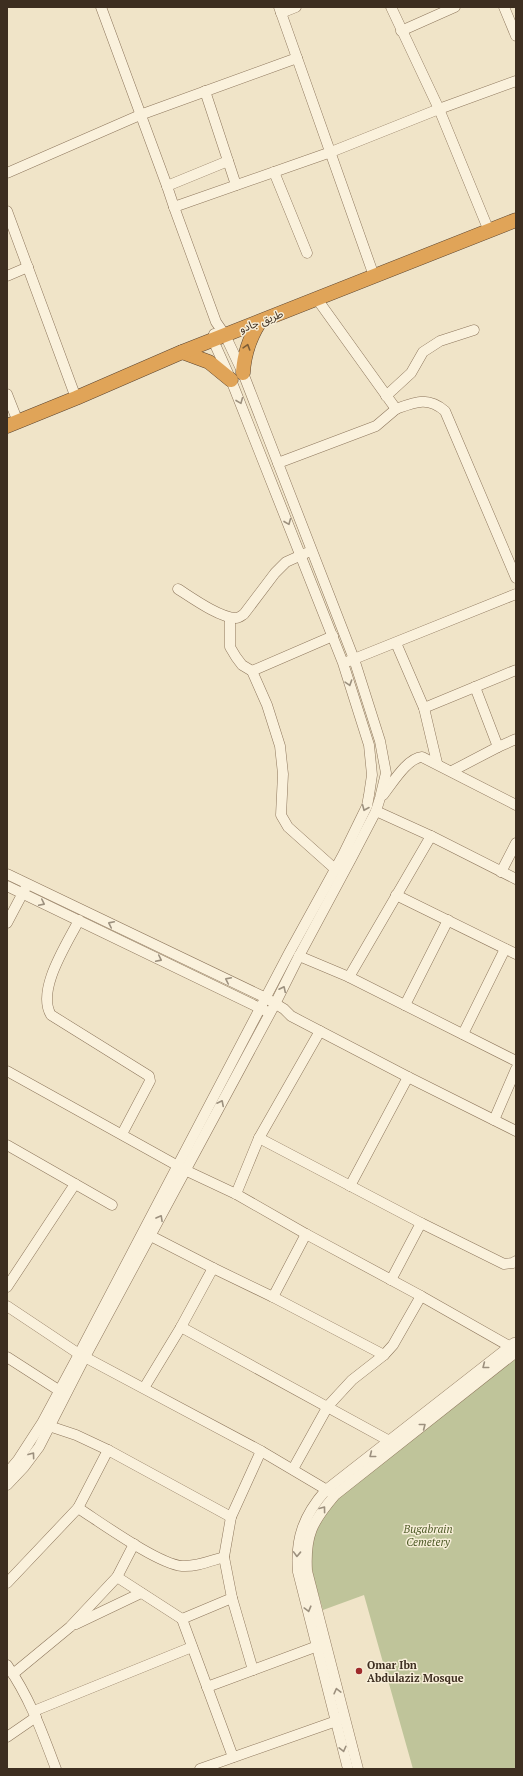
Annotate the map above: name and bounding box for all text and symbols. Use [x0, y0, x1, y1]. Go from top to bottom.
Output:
street label: طريق جادو [237, 306, 285, 336]
one-way arrow [243, 344, 251, 351]
one-way arrow [235, 398, 243, 405]
one-way arrow [283, 517, 291, 525]
one-way arrow [345, 679, 353, 686]
one-way arrow [361, 805, 369, 812]
one-way arrow [38, 898, 46, 906]
one-way arrow [107, 921, 115, 929]
one-way arrow [155, 954, 163, 962]
one-way arrow [224, 977, 232, 985]
one-way arrow [278, 985, 286, 993]
one-way arrow [217, 1100, 224, 1107]
one-way arrow [156, 1215, 163, 1222]
one-way arrow [483, 1361, 490, 1368]
one-way arrow [418, 1423, 425, 1430]
one-way arrow [369, 1450, 376, 1457]
one-way arrow [27, 1453, 34, 1460]
one-way arrow [319, 1506, 326, 1513]
park label: Bugabrain Cemetery [403, 1522, 452, 1549]
one-way arrow [293, 1551, 302, 1557]
one-way arrow [303, 1606, 311, 1613]
place label: Omar Ibn Abdulaziz Mosque [367, 1658, 464, 1685]
marker: Omar Ibn Abdulaziz Mosque [354, 1666, 364, 1676]
one-way arrow [333, 1687, 342, 1694]
one-way arrow [339, 1746, 347, 1752]

